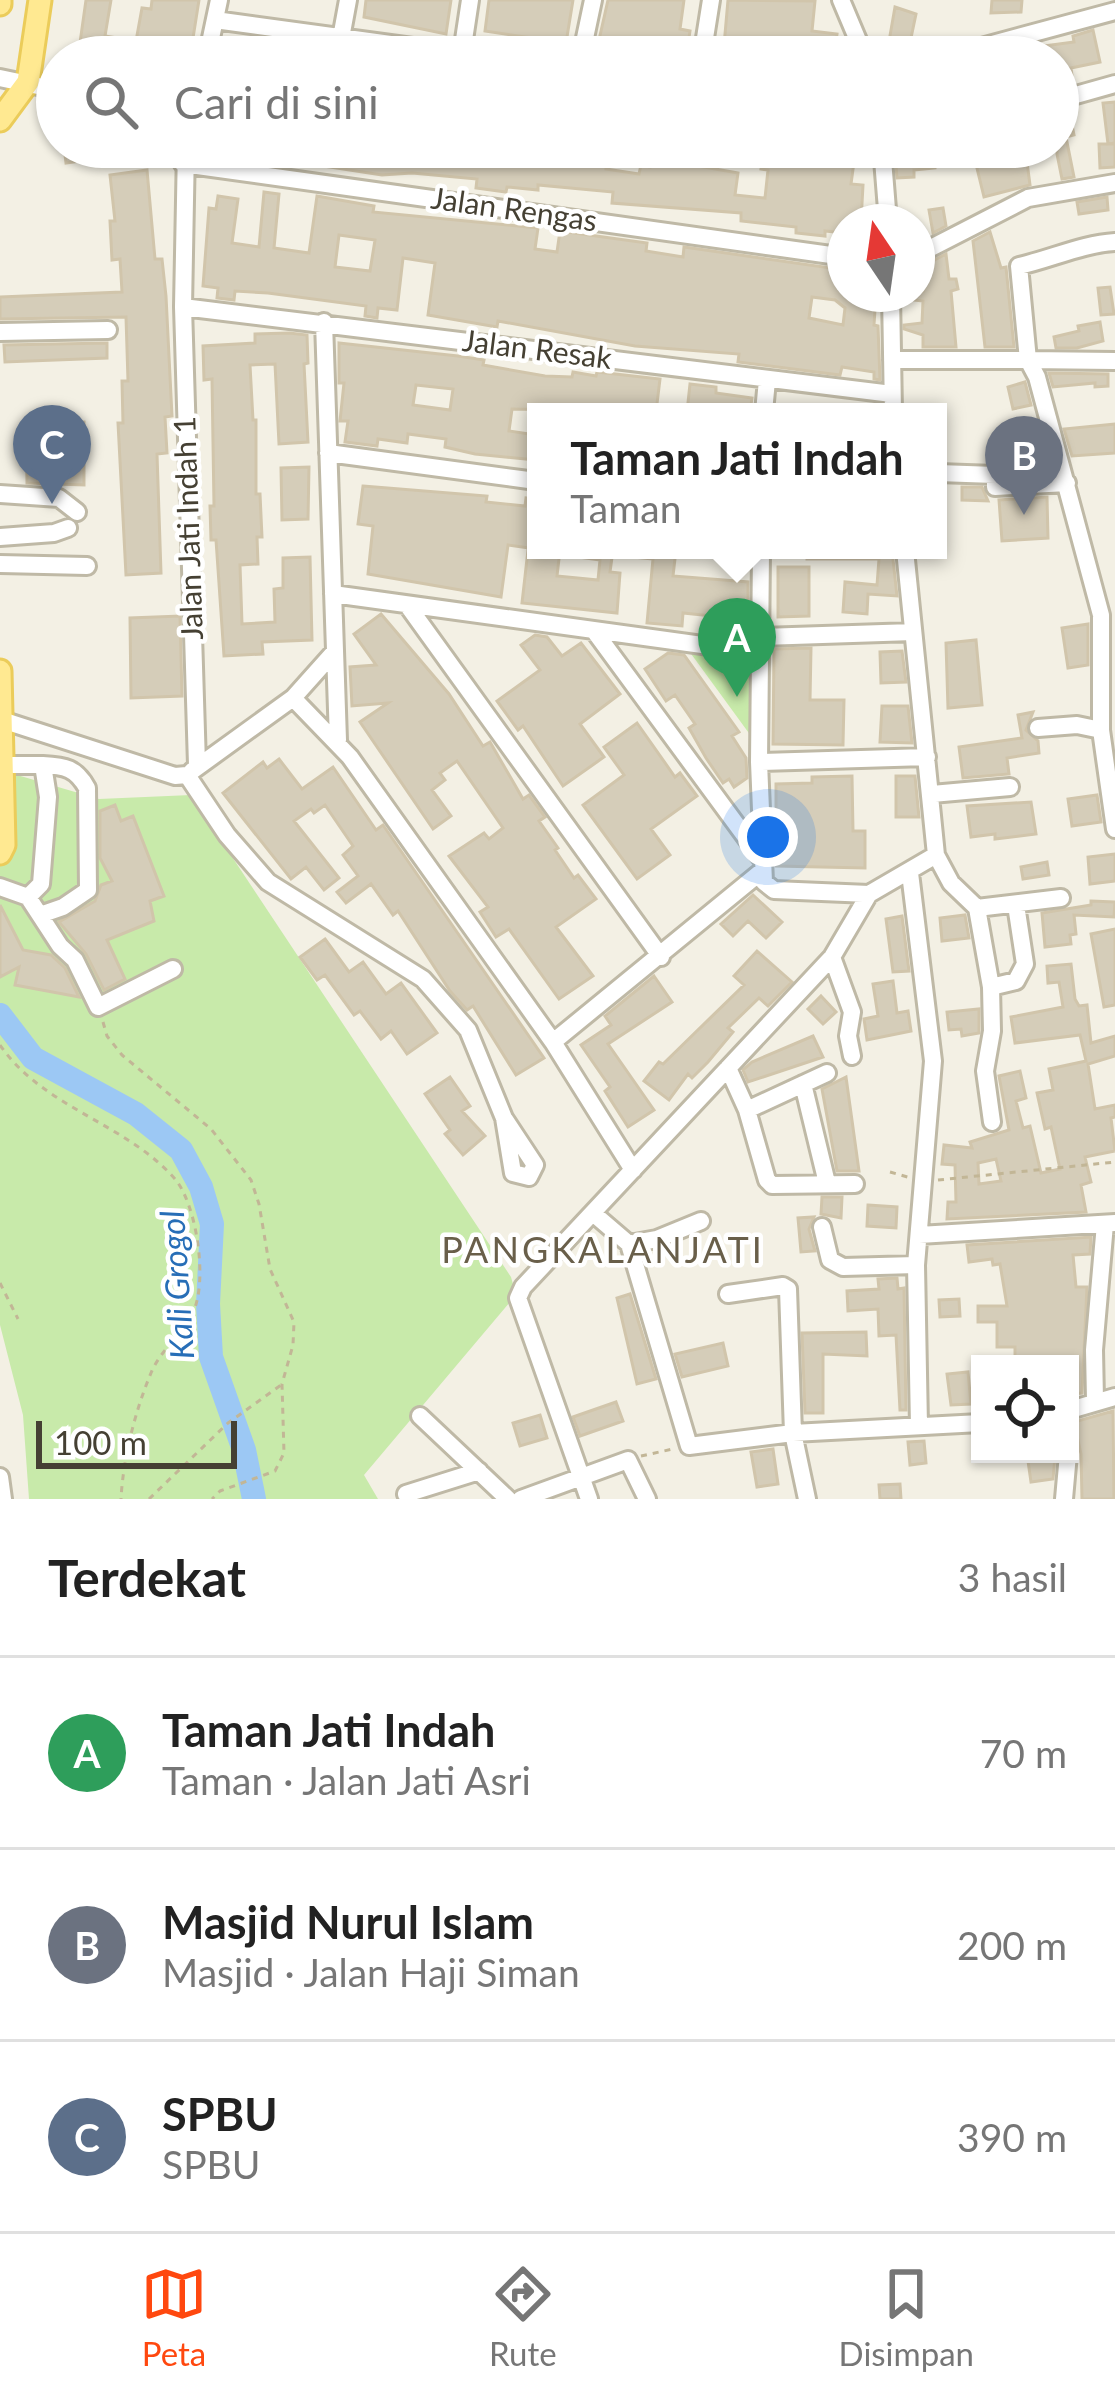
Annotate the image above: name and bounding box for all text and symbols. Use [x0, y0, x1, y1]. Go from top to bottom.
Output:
search box [36, 36, 1079, 168]
icon: search [78, 69, 144, 135]
text: Cari di sini [174, 75, 379, 129]
street label: Jalan Rengas [429, 179, 600, 237]
north arrow [827, 204, 935, 312]
street label: Jalan Resak [461, 321, 615, 375]
popup [527, 403, 947, 559]
pin: C [13, 405, 91, 504]
street label: Jalan Jati Indah 1 [165, 416, 209, 641]
pin: B [985, 416, 1063, 515]
text: Taman Jati Indah [570, 431, 904, 485]
text: Taman [570, 485, 681, 531]
pin: A [698, 598, 776, 697]
your location [738, 807, 798, 867]
water label: Kali Grogol [151, 1209, 201, 1361]
district label: PANGKALANJATI [441, 1227, 765, 1271]
map controls [971, 1355, 1079, 1463]
button: locate [971, 1355, 1079, 1463]
scale bar [36, 1415, 237, 1468]
text: 100 m [54, 1422, 147, 1462]
text: Terdekat [48, 1547, 246, 1608]
text: 3 hasil [958, 1554, 1067, 1600]
text: Taman Jati Indah [162, 1703, 496, 1757]
text: A [73, 1730, 101, 1776]
text: 70 m [980, 1730, 1067, 1776]
text: Taman · Jalan Jati Asri [162, 1757, 531, 1803]
text: Masjid Nurul Islam [162, 1895, 534, 1949]
text: B [74, 1922, 100, 1968]
text: 200 m [957, 1922, 1067, 1968]
text: Masjid · Jalan Haji Siman [162, 1949, 580, 1995]
text: SPBU [162, 2087, 278, 2141]
text: C [74, 2114, 100, 2160]
text: 390 m [957, 2114, 1067, 2160]
text: SPBU [162, 2141, 260, 2187]
tab: Peta [141, 2261, 207, 2373]
tab: Rute [489, 2261, 557, 2373]
tab: Disimpan [839, 2261, 974, 2373]

